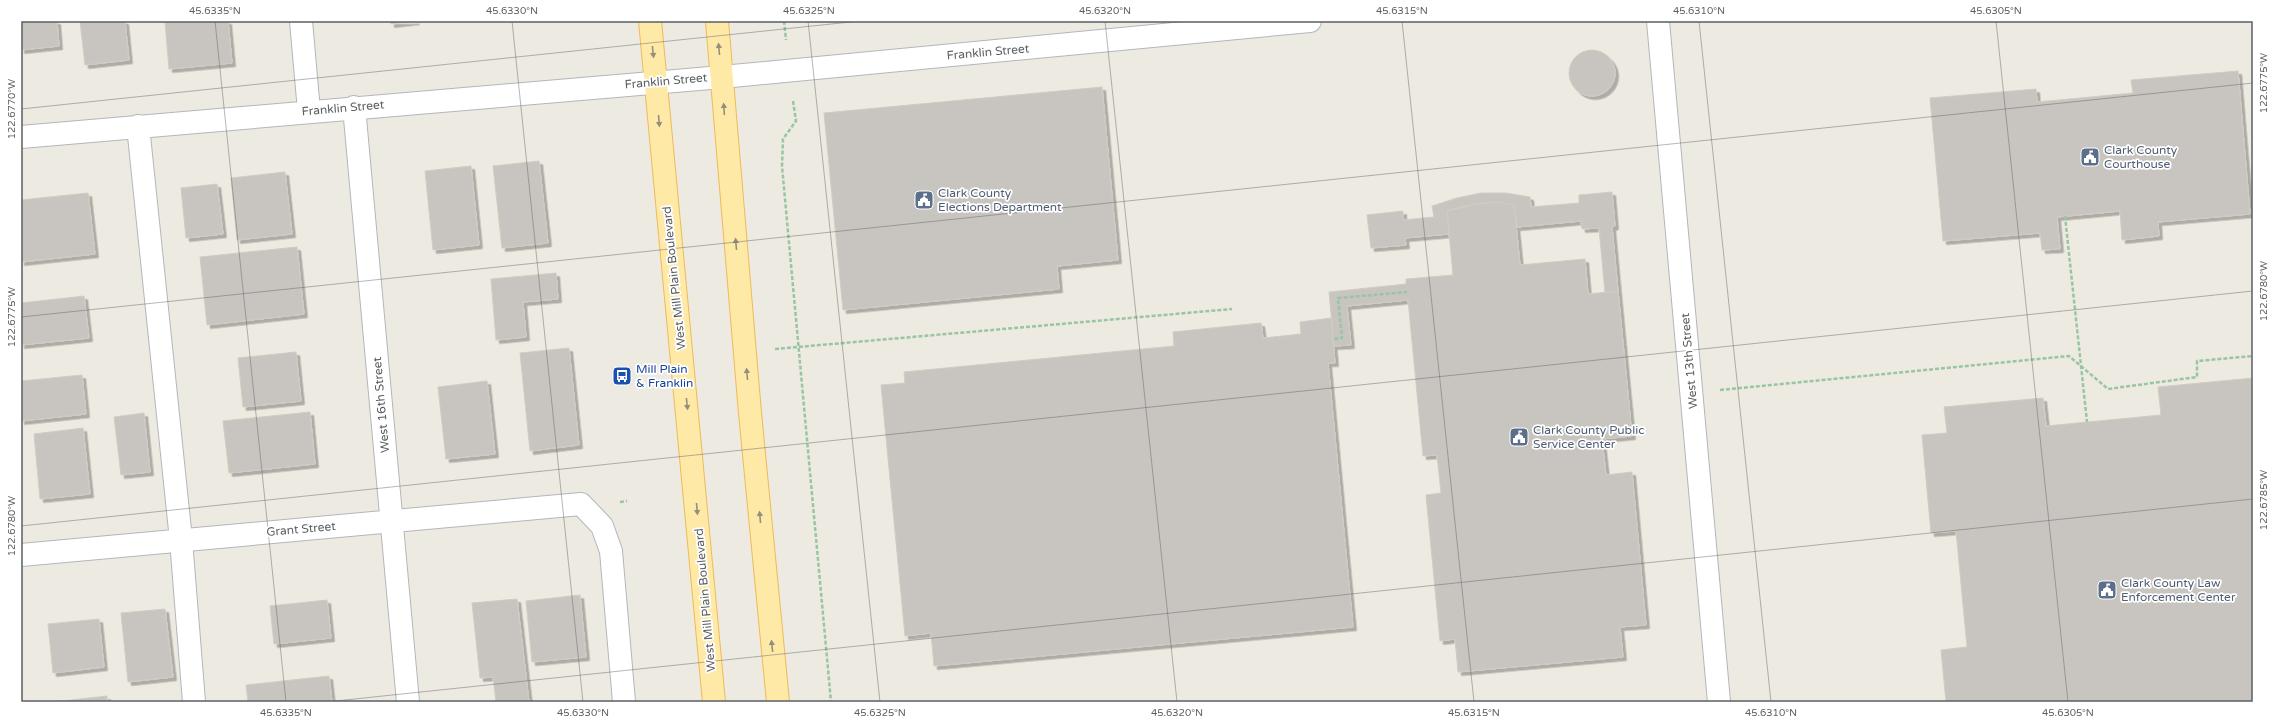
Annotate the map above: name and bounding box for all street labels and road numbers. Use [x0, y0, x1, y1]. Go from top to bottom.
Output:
street label: Franklin Street [946, 41, 1030, 63]
street label: Franklin Street [624, 70, 708, 92]
street label: Franklin Street [301, 97, 385, 119]
street label: West Mill Plain Boulevard [660, 206, 688, 350]
street label: West 13th Street [1678, 312, 1700, 410]
street label: West 16th Street [370, 356, 392, 454]
street label: Grant Street [266, 519, 337, 539]
street label: West Mill Plain Boulevard [692, 528, 718, 672]

